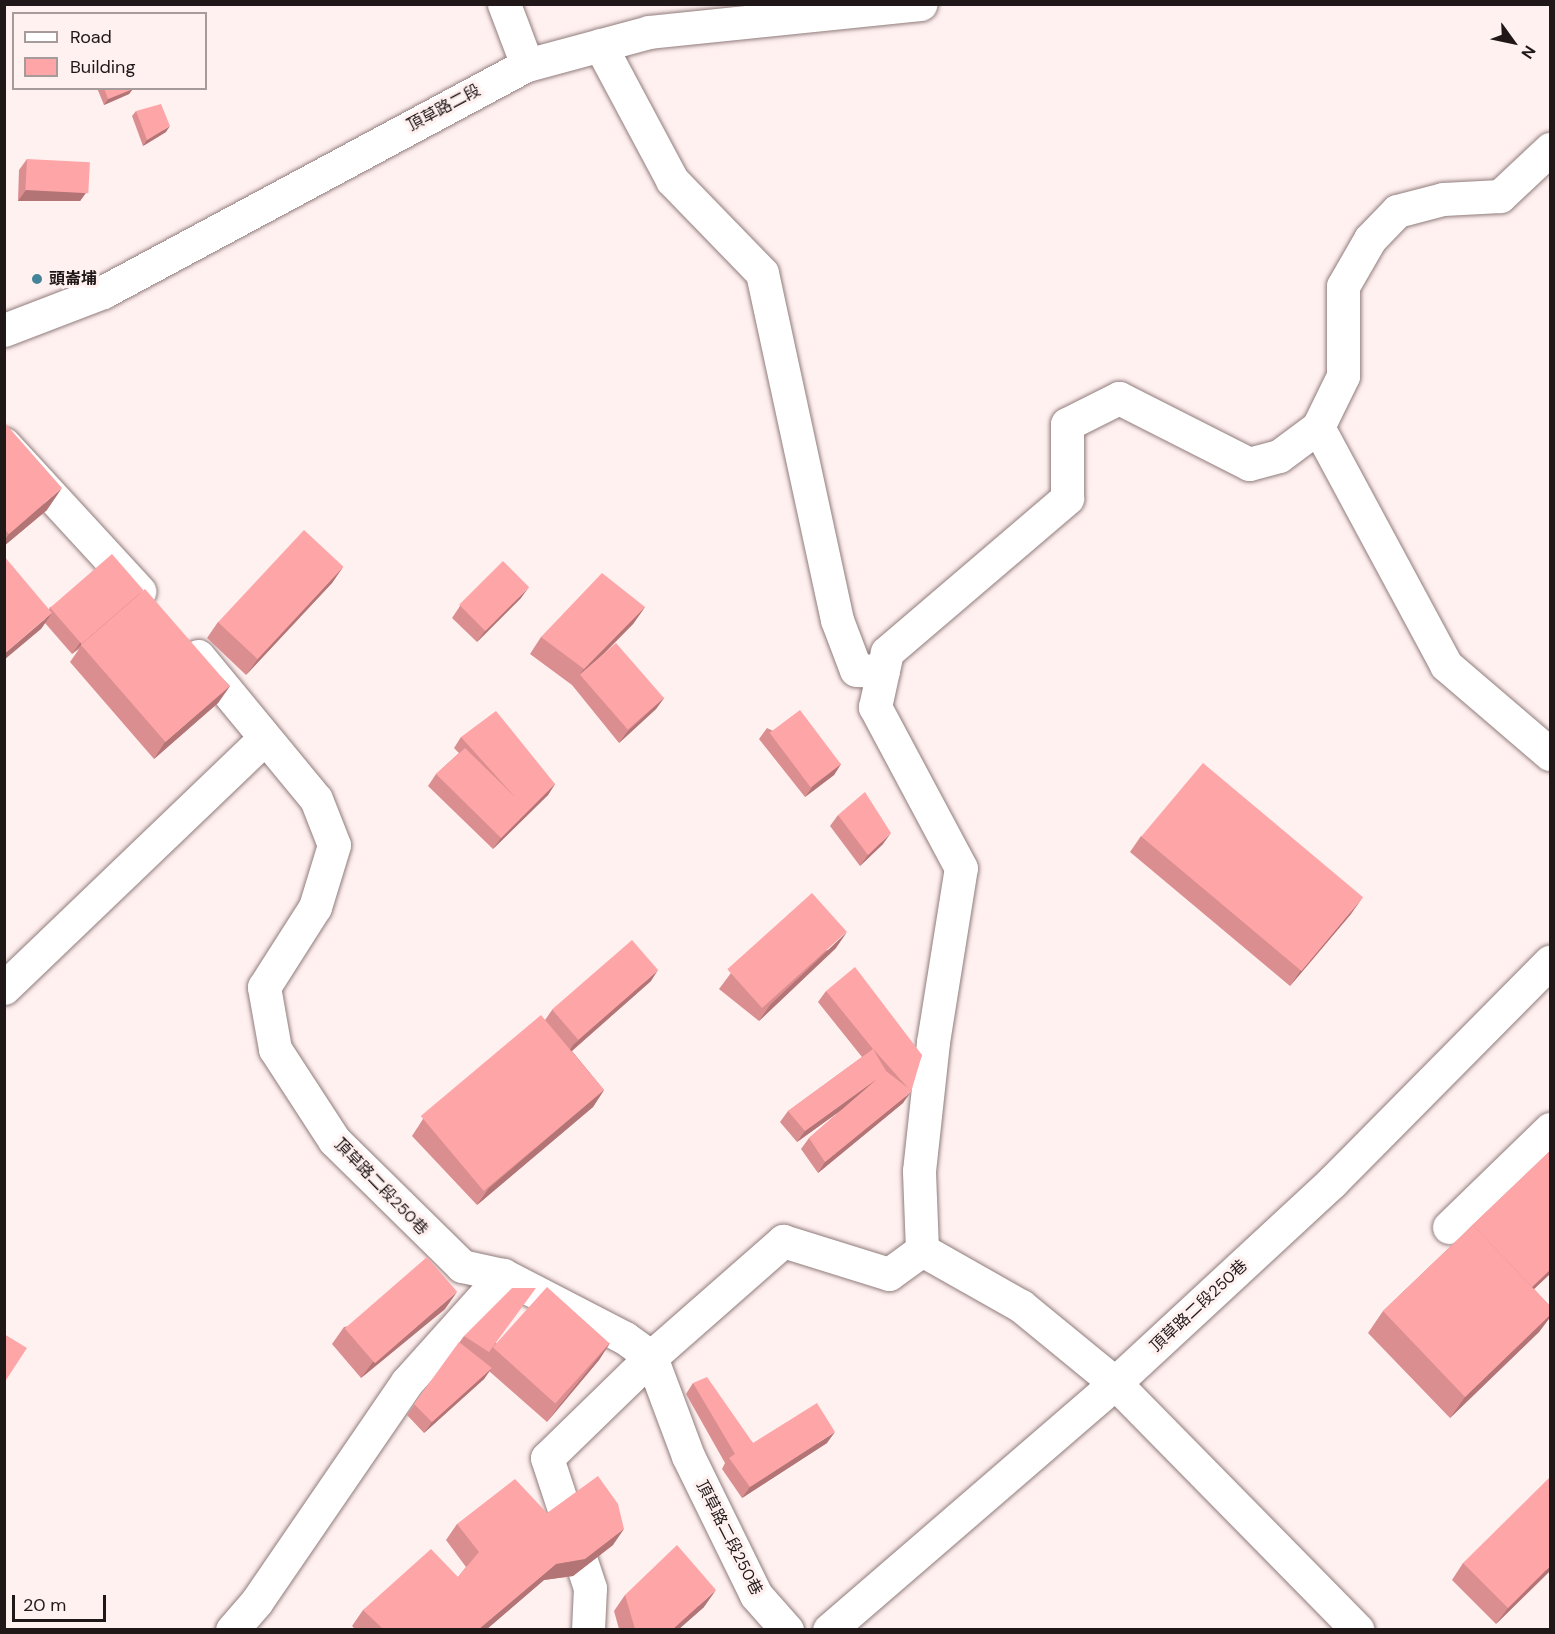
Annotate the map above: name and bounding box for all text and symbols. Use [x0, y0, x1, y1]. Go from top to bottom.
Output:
legend [12, 12, 207, 90]
north arrow [1483, 12, 1543, 72]
text: Road [70, 25, 112, 49]
text: N [1517, 41, 1541, 63]
text: Building [70, 55, 135, 79]
street label: 頂草路二段 [404, 81, 484, 135]
place label: 頭崙埔 [49, 269, 97, 289]
marker: 頭崙埔 [30, 272, 44, 286]
street label: 頂草路二段250巷 [330, 1135, 432, 1239]
street label: 頂草路二段250巷 [1146, 1256, 1252, 1356]
street label: 頂草路二段250巷 [692, 1478, 766, 1598]
scale bar [15, 1583, 110, 1621]
text: 20 m [23, 1593, 66, 1617]

